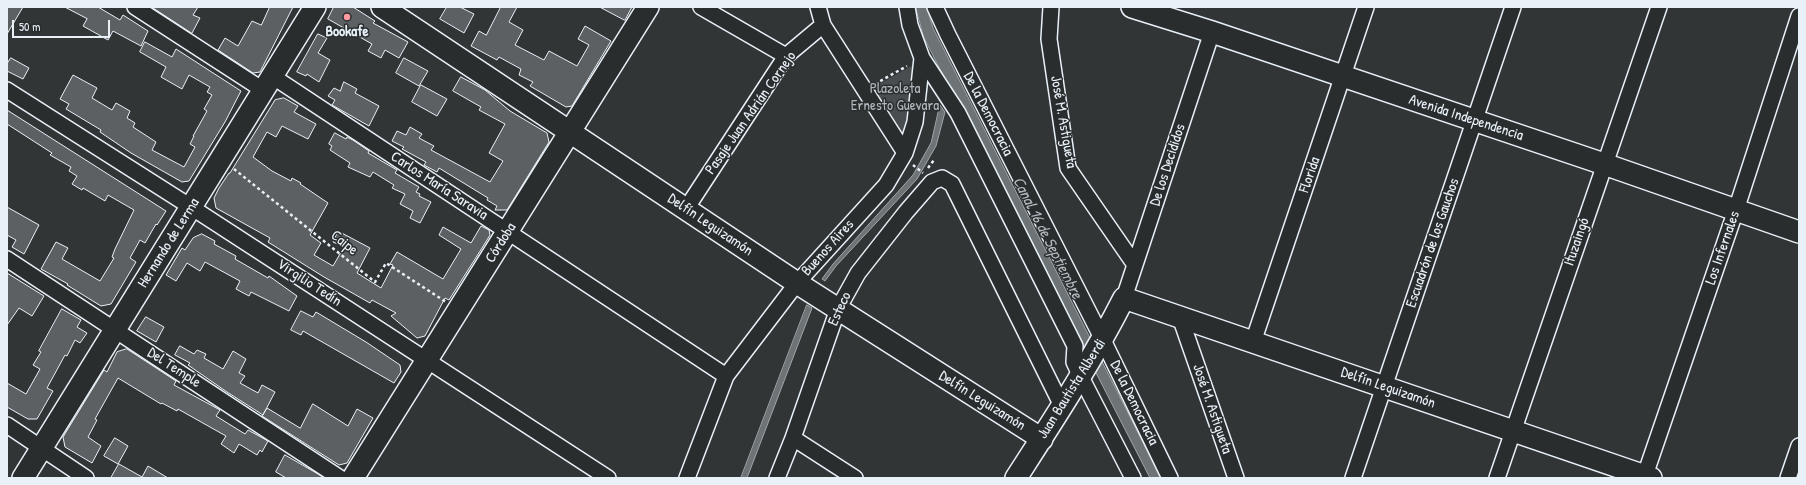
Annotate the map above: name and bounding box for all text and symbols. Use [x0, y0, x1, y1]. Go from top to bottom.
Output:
scale bar [14, 12, 112, 38]
marker: Bookafe [342, 12, 352, 22]
text: 50 m [19, 18, 40, 35]
place label: Bookafe [325, 23, 369, 41]
street label: Pasaje Juan Adrián Cornejo [702, 48, 800, 178]
street label: De la Democracia [959, 69, 1017, 159]
street label: José M. Astigueta [1046, 74, 1080, 170]
park label: Plazoleta Ernesto Guevara [851, 80, 939, 115]
street label: Avenida Independencia [1406, 91, 1526, 145]
street label: De los Decididos [1146, 122, 1190, 208]
street label: Carlos María Saravia [387, 148, 491, 224]
street label: Florida [1296, 155, 1324, 195]
water label: Canal 16 de Septiembre [1008, 174, 1086, 302]
street label: Escuadrón de los Gauchos [1402, 176, 1464, 310]
street label: Delfín Leguizamón [664, 190, 756, 260]
street label: Hernando de Lerma [134, 195, 204, 291]
street label: Los Infernales [1702, 209, 1744, 287]
street label: Buenos Aires [798, 216, 858, 280]
street label: Ituzaingó [1560, 216, 1594, 268]
street label: Córdoba [482, 220, 520, 266]
street label: Caipe [327, 227, 361, 259]
street label: Virgilio Tedín [273, 255, 345, 311]
street label: Esteco [824, 289, 856, 329]
street label: Juan Bautista Alberdi [1034, 336, 1110, 442]
street label: Del Temple [144, 344, 204, 392]
street label: De la Democracia [1106, 358, 1162, 448]
street label: José M. Astigueta [1188, 362, 1236, 456]
street label: Delfín Leguizamón [1338, 363, 1438, 413]
street label: Delfín Leguizamón [935, 367, 1029, 435]

